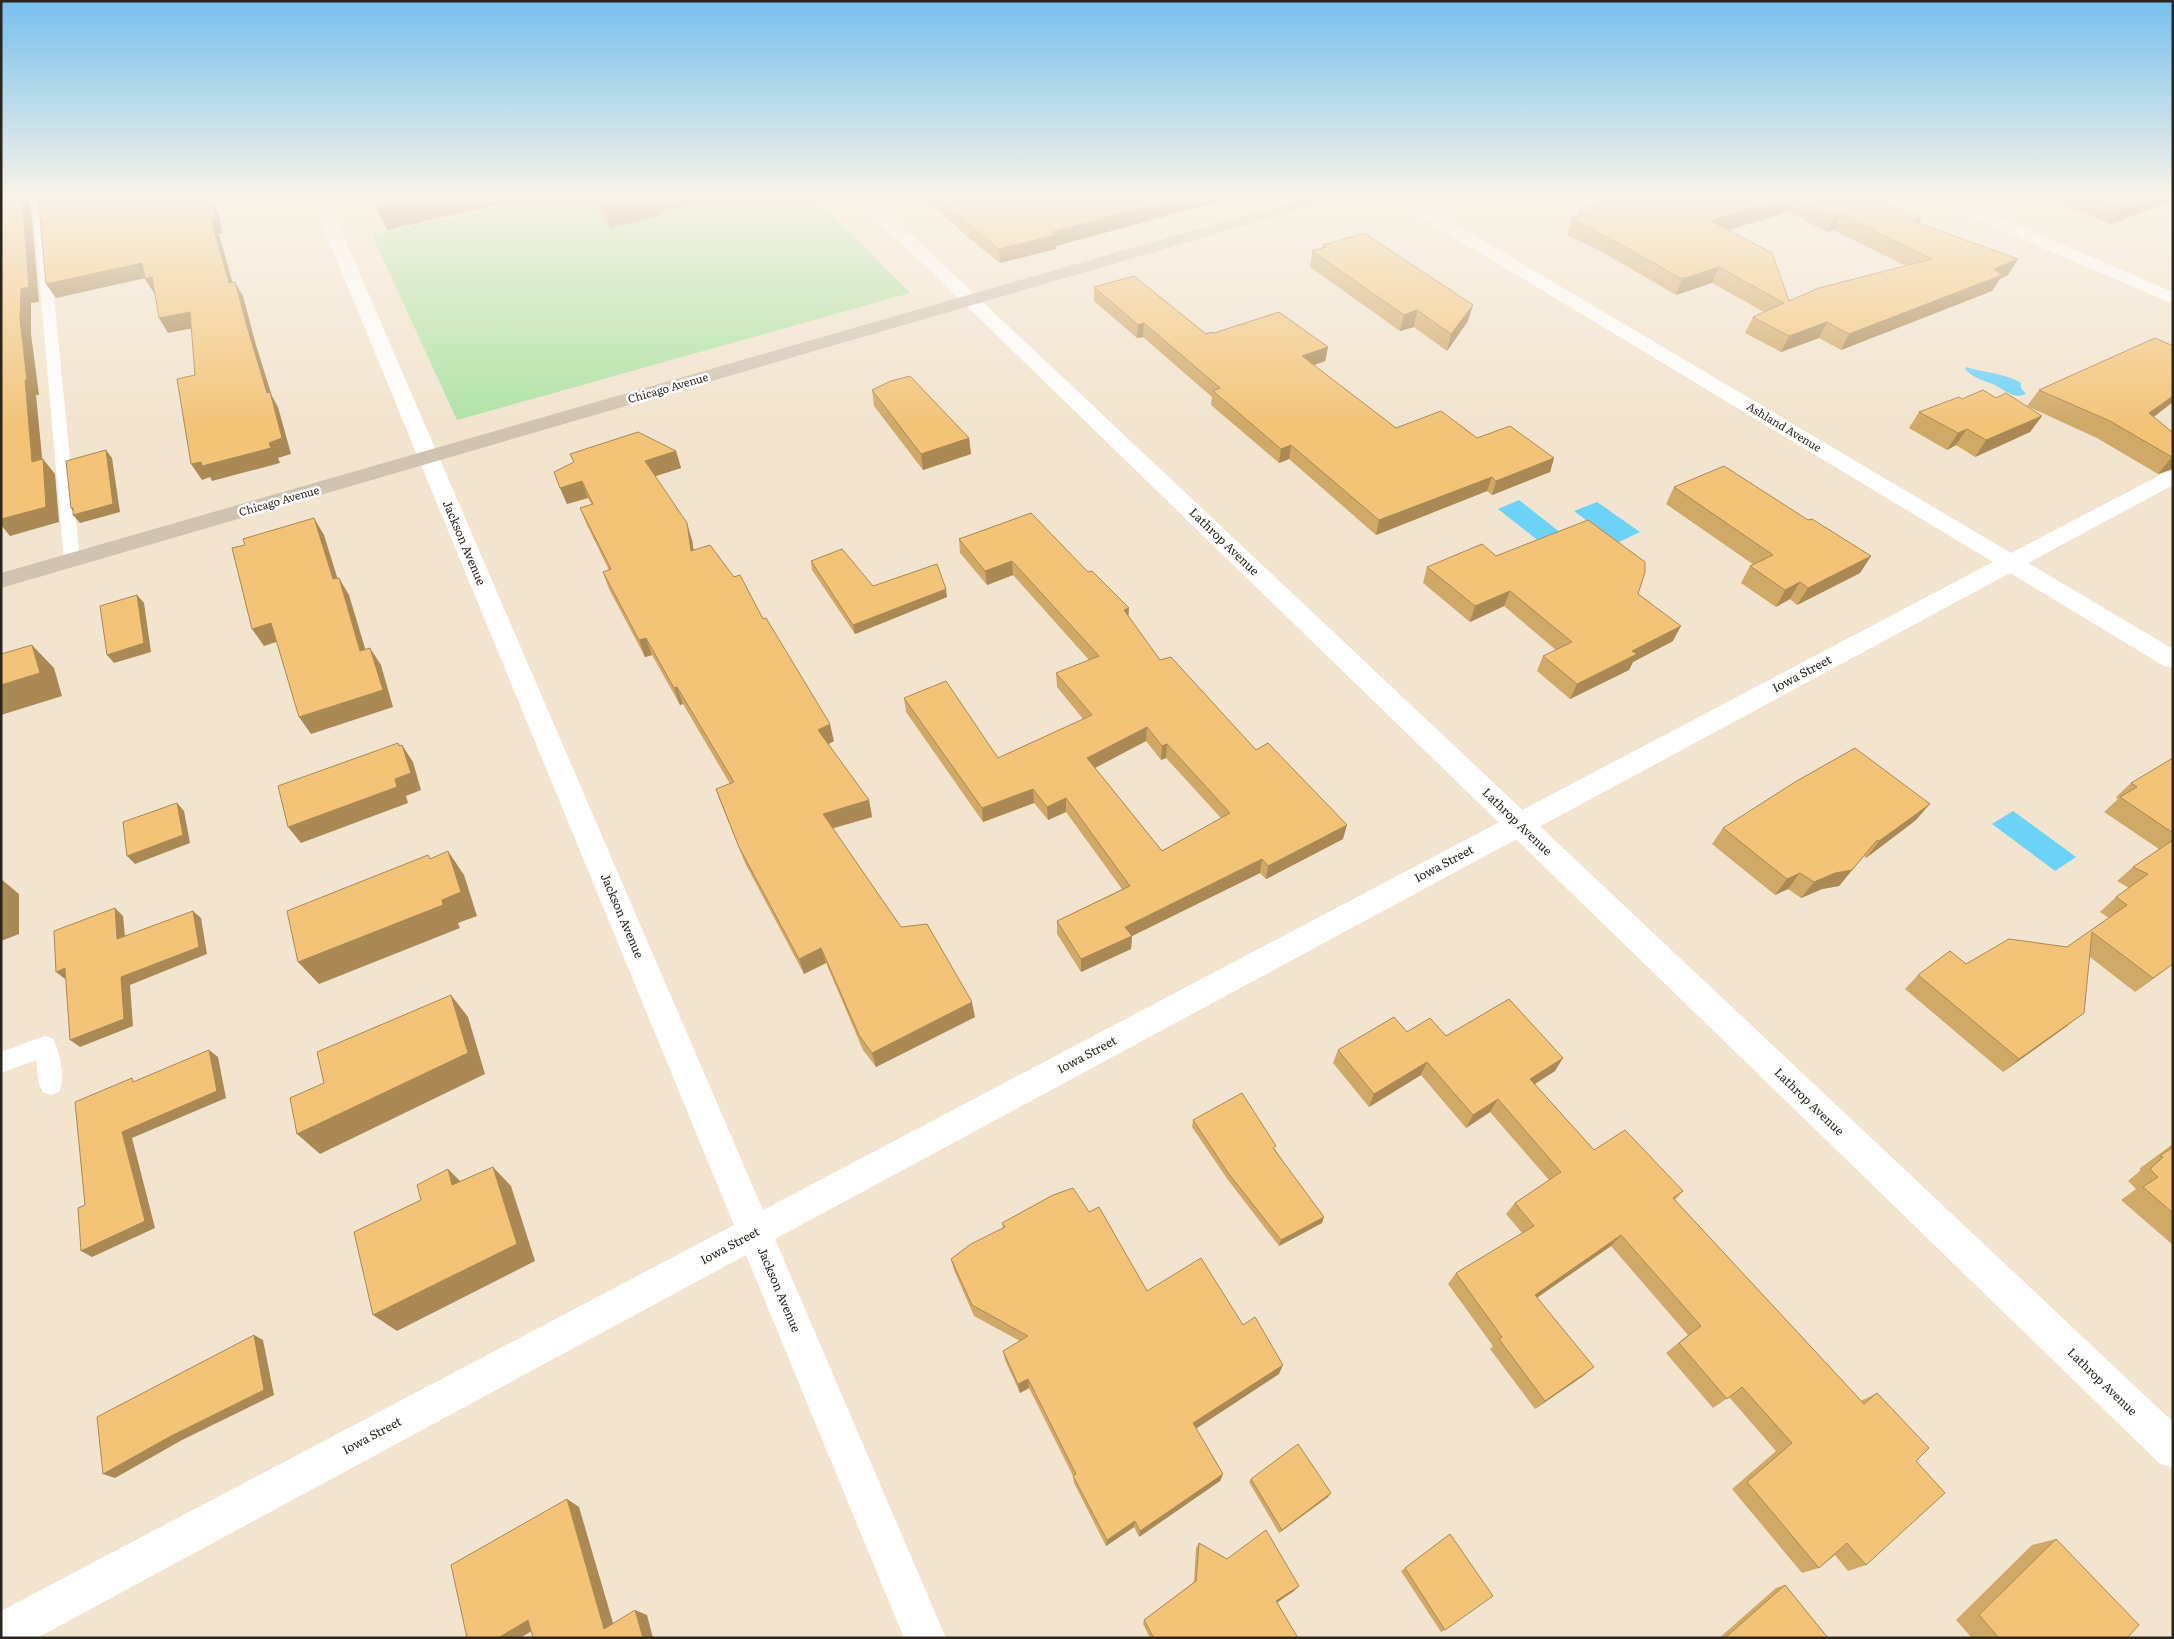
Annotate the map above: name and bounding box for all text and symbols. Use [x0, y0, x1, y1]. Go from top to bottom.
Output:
street label: Chicago Avenue [626, 368, 710, 406]
street label: Ashland Avenue [1744, 397, 1825, 455]
street label: Chicago Avenue [237, 481, 321, 519]
street label: Jackson Avenue [439, 497, 491, 588]
street label: Lathrop Avenue [1186, 503, 1264, 579]
street label: Iowa Street [1769, 650, 1835, 696]
street label: Lathrop Avenue [1479, 783, 1557, 859]
street label: Iowa Street [1411, 840, 1477, 886]
street label: Jackson Avenue [597, 870, 649, 961]
street label: Iowa Street [1054, 1031, 1120, 1077]
street label: Lathrop Avenue [1771, 1063, 1849, 1139]
street label: Iowa Street [697, 1222, 763, 1268]
street label: Jackson Avenue [754, 1244, 806, 1335]
street label: Lathrop Avenue [2064, 1343, 2142, 1419]
street label: Iowa Street [339, 1412, 405, 1458]

